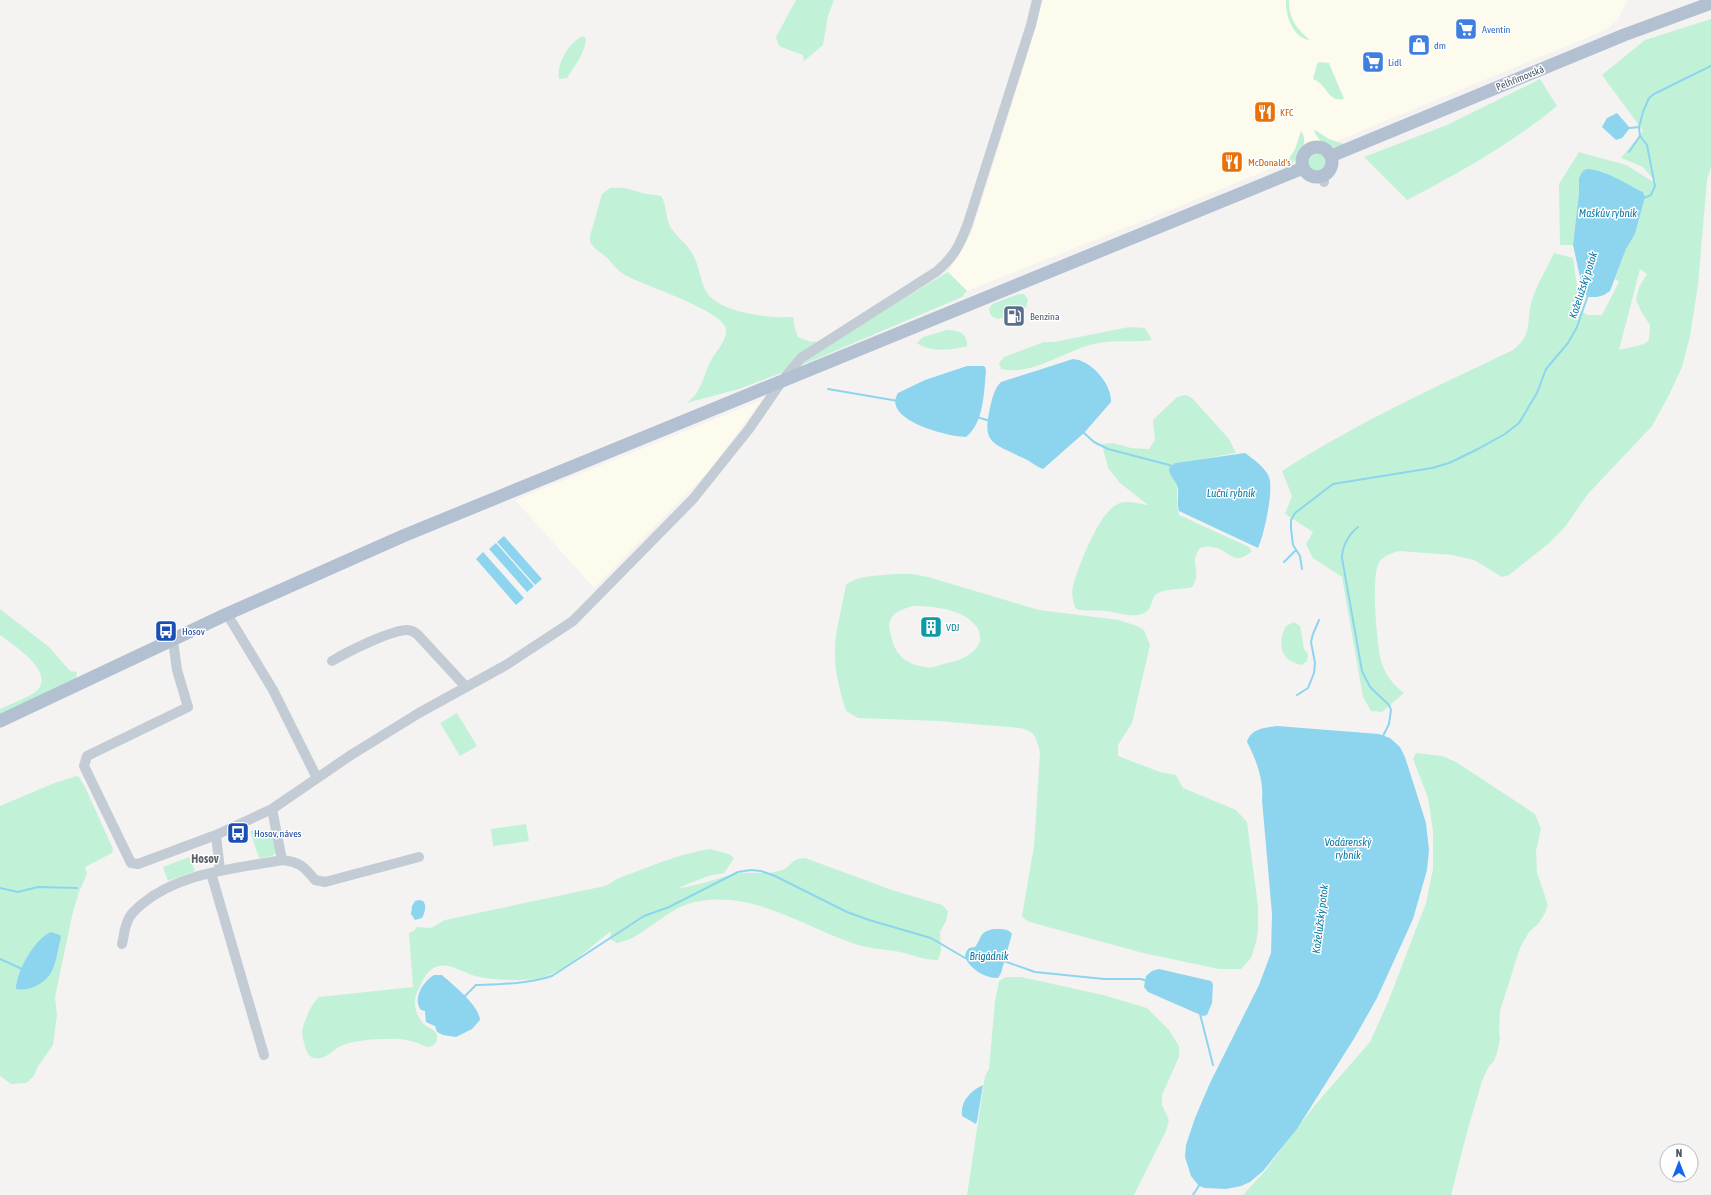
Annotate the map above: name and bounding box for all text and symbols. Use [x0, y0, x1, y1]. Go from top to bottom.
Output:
supermarket icon: Aventin [1453, 16, 1479, 42]
place label: Aventin [1482, 24, 1510, 35]
shop icon: dm [1406, 32, 1432, 58]
place label: dm [1434, 40, 1446, 51]
supermarket icon: Lidl [1360, 49, 1386, 75]
place label: Lidl [1388, 57, 1402, 68]
street label: Pelhřimovská [1494, 63, 1546, 93]
restaurant icon: KFC [1252, 99, 1278, 125]
place label: KFC [1280, 107, 1294, 118]
restaurant icon: McDonald's [1219, 149, 1245, 175]
place label: McDonald's [1248, 157, 1291, 168]
water label: Maškův rybník [1579, 207, 1637, 219]
water label: Koželužský potok [1567, 250, 1599, 320]
fuel station icon: Benzina [1001, 303, 1027, 329]
place label: Benzina [1030, 311, 1060, 322]
water label: Luční rybník [1207, 487, 1256, 499]
building icon: VDJ [918, 614, 944, 640]
bus stop icon: Hosov [153, 618, 179, 644]
place label: VDJ [946, 622, 959, 633]
place label: Hosov [182, 626, 205, 637]
bus stop icon: Hosov, náves [225, 820, 251, 846]
place label: Hosov, náves [254, 828, 302, 839]
water label: Vodárenský rybník [1324, 836, 1372, 861]
district label: Hosov [191, 852, 219, 866]
water label: Koželužský potok [1310, 884, 1330, 954]
water label: Brigádník [970, 950, 1009, 962]
north arrow [1659, 1143, 1699, 1183]
text: N [1676, 1147, 1682, 1159]

